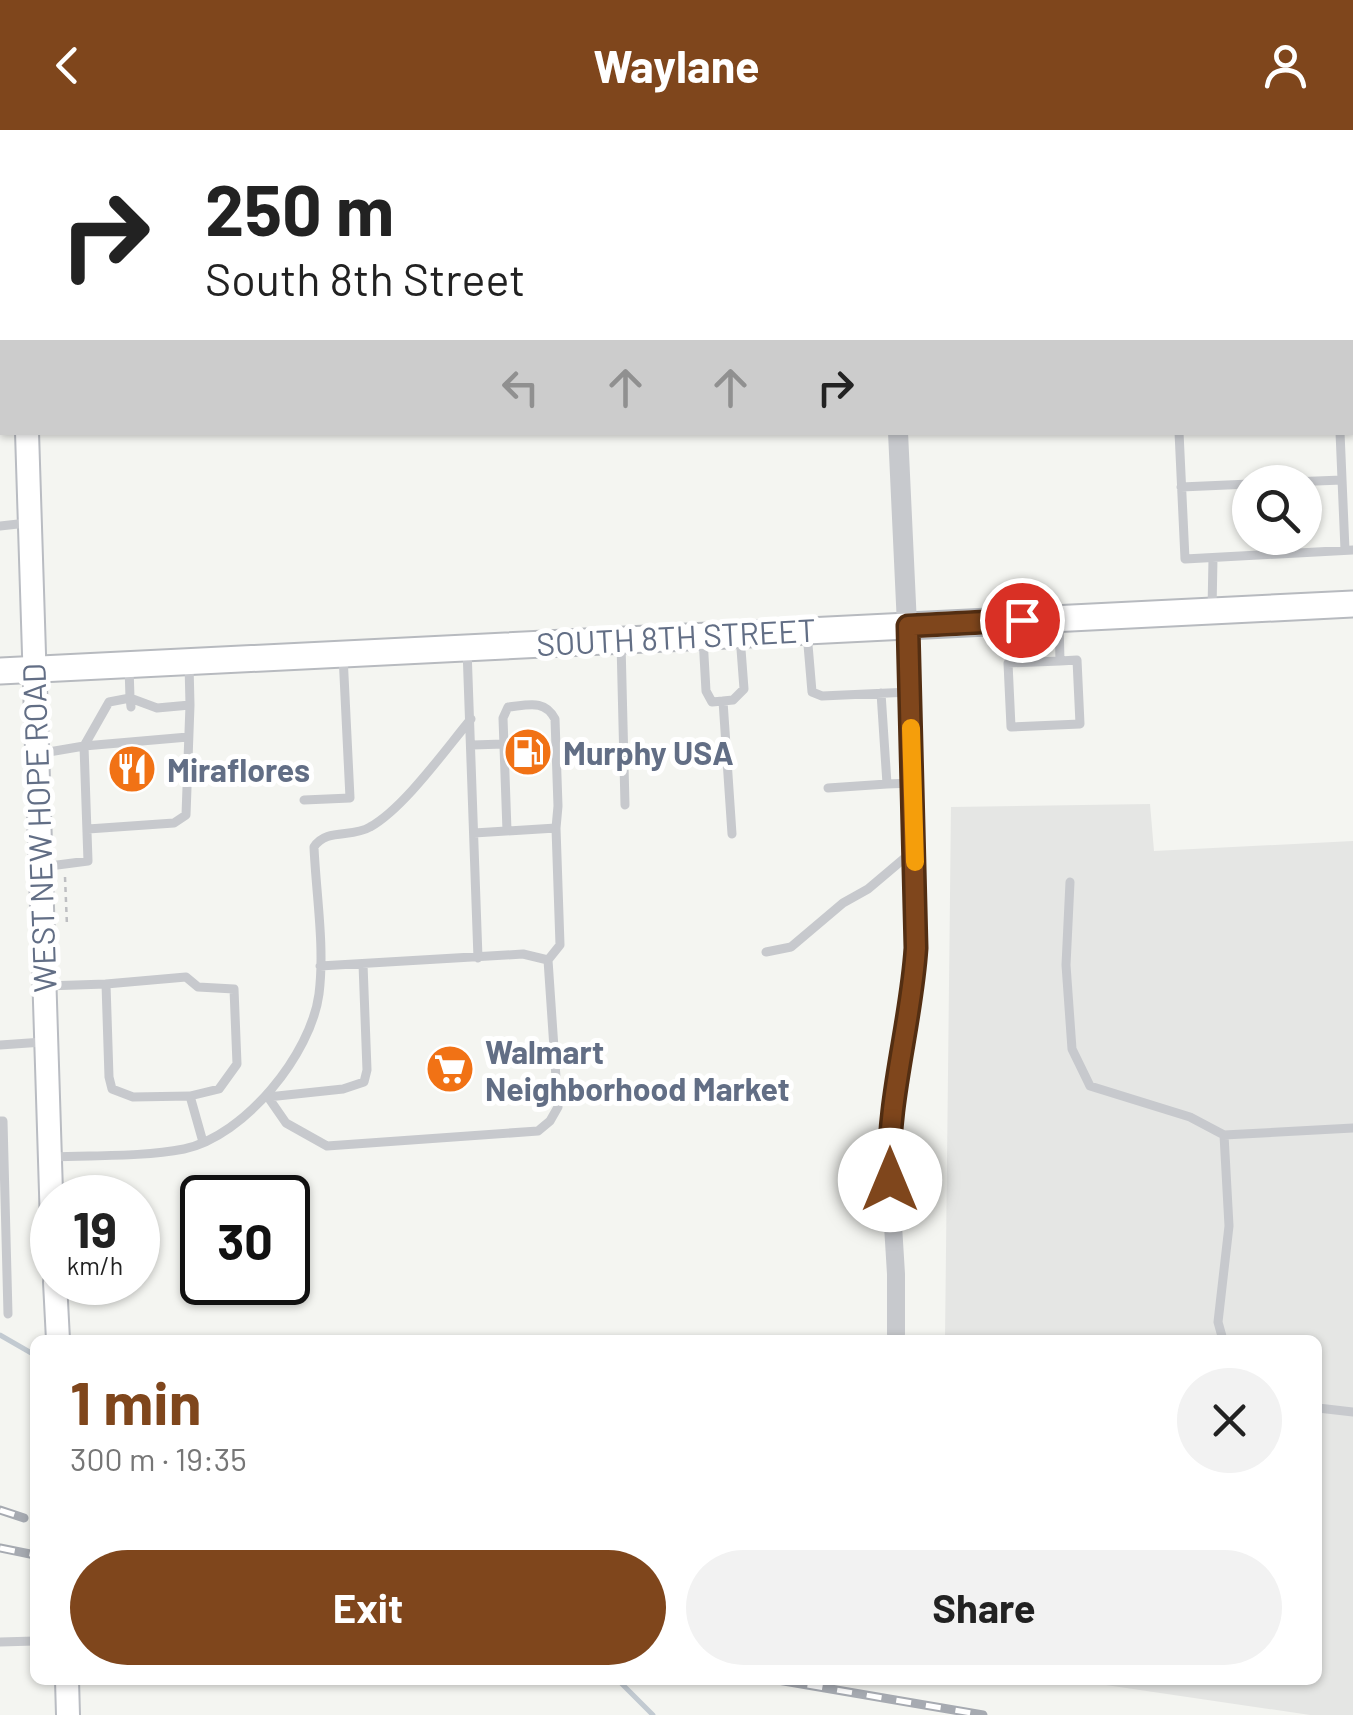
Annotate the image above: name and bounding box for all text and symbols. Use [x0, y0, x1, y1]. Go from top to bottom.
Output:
icon: back [40, 38, 95, 93]
text: Waylane [593, 38, 760, 92]
icon: person [1258, 38, 1313, 93]
text: 250 m [205, 166, 394, 250]
icon: right [40, 170, 170, 300]
text: South 8th Street [205, 251, 526, 305]
icon: left [493, 360, 548, 415]
icon: ahead [598, 360, 653, 415]
icon: ahead [703, 360, 758, 415]
icon: right [808, 360, 863, 415]
map controls [1232, 465, 1322, 555]
button: search [1232, 465, 1322, 555]
pin [980, 578, 1065, 663]
icon: arrive [995, 593, 1050, 648]
street label: SOUTH 8TH STREET [535, 610, 817, 662]
street label: WEST NEW HOPE ROAD [13, 663, 63, 993]
fuel station icon: Murphy USA [502, 726, 554, 778]
place label: Murphy USA [563, 733, 734, 771]
restaurant icon: Miraflores [106, 743, 158, 795]
place label: Miraflores [167, 750, 310, 788]
place label: Walmart Neighborhood Market [485, 1032, 790, 1107]
supermarket icon: Walmart Neighborhood Market [424, 1043, 476, 1095]
position arrow [838, 1128, 942, 1232]
speed limit sign: 30 [180, 1175, 310, 1305]
text: 19 [73, 1198, 117, 1258]
text: km/h [67, 1250, 123, 1280]
text: 1 min [70, 1365, 201, 1437]
button: close [1177, 1368, 1282, 1473]
text: 300 m · 19:35 [70, 1439, 247, 1477]
button: Exit [70, 1550, 666, 1665]
button: Share [686, 1550, 1282, 1665]

